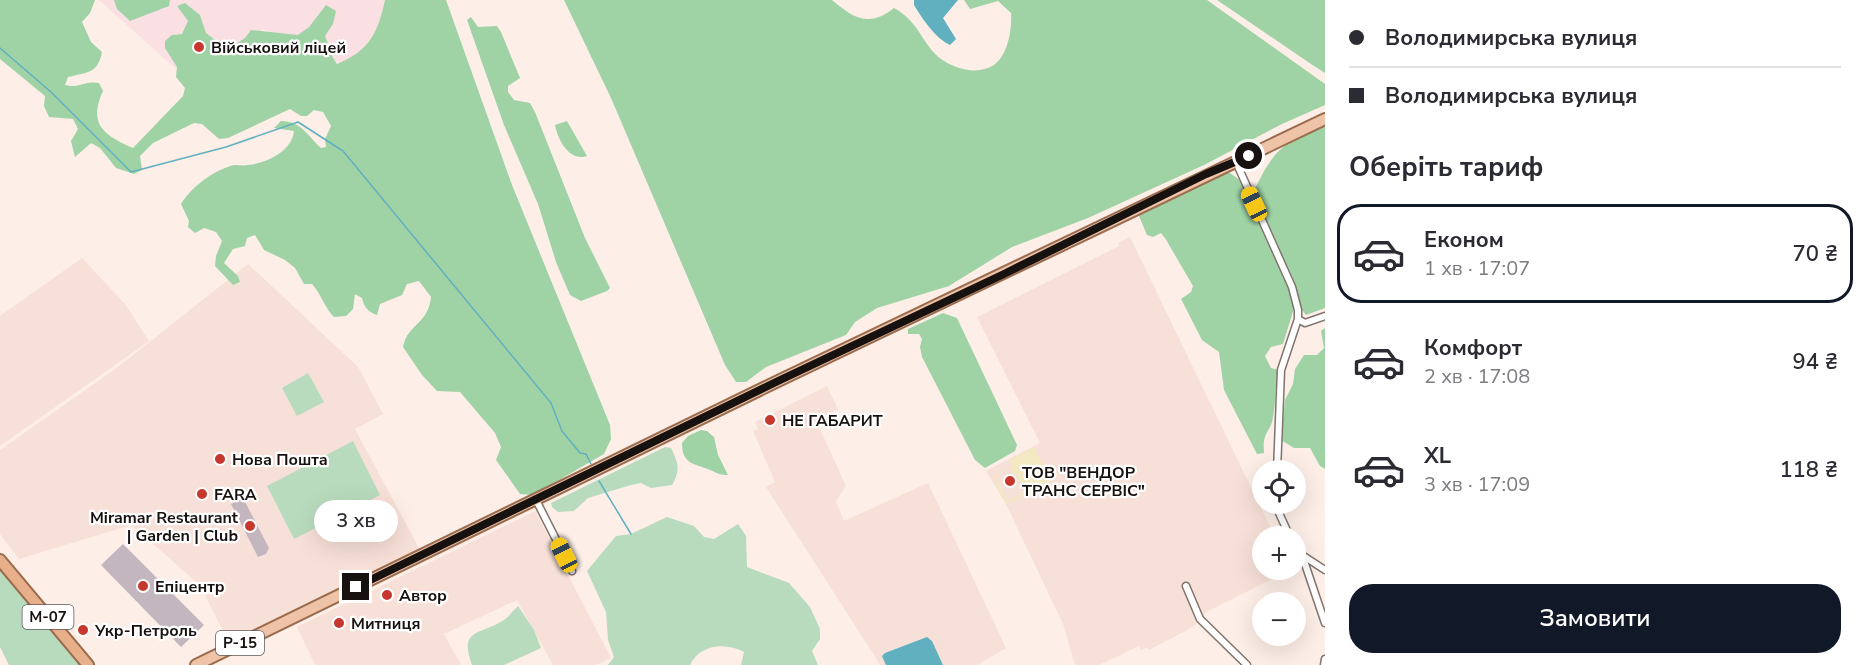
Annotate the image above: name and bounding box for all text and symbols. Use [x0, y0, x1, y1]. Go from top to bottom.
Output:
text: Володимирська вулиця [1385, 23, 1637, 53]
place label: Військовий ліцей [211, 37, 346, 59]
marker: Військовий ліцей [192, 40, 206, 54]
text: Володимирська вулиця [1385, 81, 1637, 111]
route start [1235, 142, 1262, 169]
text: Оберіть тариф [1349, 149, 1543, 186]
car [1238, 184, 1270, 224]
text: Економ [1424, 225, 1504, 255]
icon: car [1352, 227, 1406, 281]
text: 70 ₴ [1793, 239, 1838, 269]
text: 1 хв · 17:07 [1424, 255, 1530, 282]
text: Комфорт [1424, 333, 1522, 363]
icon: car [1352, 335, 1406, 389]
text: 94 ₴ [1793, 347, 1838, 377]
text: 2 хв · 17:08 [1424, 363, 1530, 390]
place label: НЕ ГАБАРИТ [782, 410, 883, 432]
marker: НЕ ГАБАРИТ [763, 413, 777, 427]
text: XL [1424, 441, 1451, 471]
icon: car [1352, 443, 1406, 497]
place label: Нова Пошта [232, 449, 328, 471]
marker: Нова Пошта [213, 452, 227, 466]
text: 118 ₴ [1779, 455, 1838, 485]
map controls [1252, 460, 1306, 646]
button: locate [1252, 460, 1306, 514]
place label: ТОВ "ВЕНДОР ТРАНС СЕРВІС" [1022, 462, 1145, 502]
text: 3 хв · 17:09 [1424, 471, 1530, 498]
marker: ТОВ "ВЕНДОР ТРАНС СЕРВІС" [1003, 474, 1017, 488]
place label: FARA [214, 484, 257, 506]
marker: FARA [195, 487, 209, 501]
callout: 3 хв [314, 500, 398, 542]
place label: Miramar Restaurant | Garden | Club [90, 507, 239, 547]
text: 3 хв [336, 507, 376, 534]
marker: Miramar Restaurant | Garden | Club [243, 519, 257, 533]
button: + [1252, 526, 1306, 580]
car [548, 535, 580, 575]
route end [342, 573, 369, 600]
place label: Епіцентр [155, 576, 225, 598]
marker: Епіцентр [136, 579, 150, 593]
button: Замовити [1349, 584, 1841, 653]
place label: Автор [399, 585, 447, 607]
marker: Автор [380, 588, 394, 602]
button: − [1252, 592, 1306, 646]
road number: М-07 [22, 605, 74, 629]
place label: Митниця [351, 613, 420, 635]
marker: Митниця [332, 616, 346, 630]
place label: Укр-Петроль [94, 620, 197, 642]
marker: Укр-Петроль [76, 623, 90, 637]
road number: Р-15 [216, 631, 264, 655]

